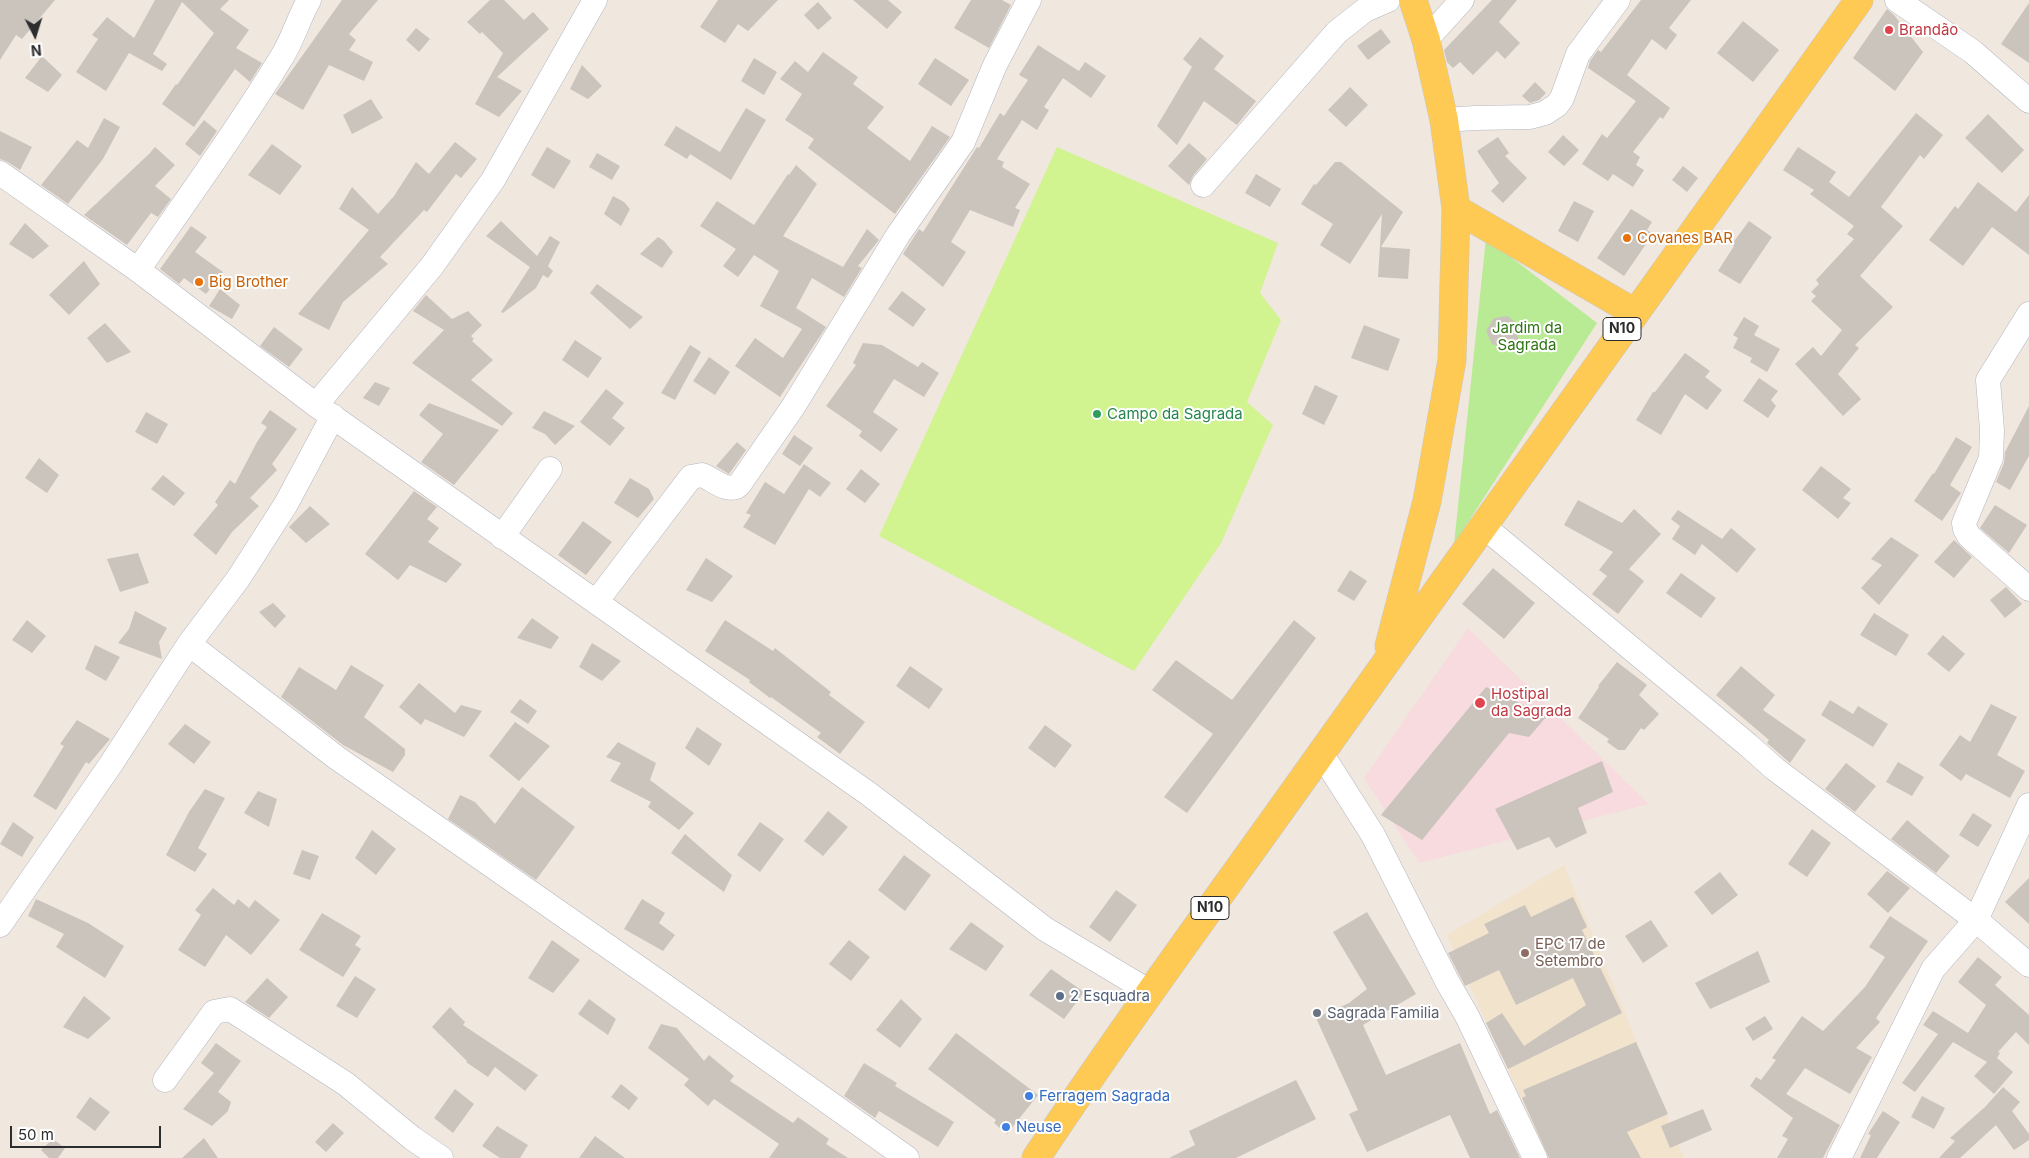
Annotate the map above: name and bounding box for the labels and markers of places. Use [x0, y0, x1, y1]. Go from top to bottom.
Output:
place label: Brandão [1899, 21, 1958, 39]
marker: Brandão [1883, 24, 1895, 36]
place label: Covanes BAR [1637, 229, 1733, 247]
marker: Covanes BAR [1621, 232, 1633, 244]
place label: Big Brother [209, 273, 288, 291]
marker: Big Brother [193, 276, 205, 288]
place label: Campo da Sagrada [1107, 405, 1243, 423]
marker: Campo da Sagrada [1091, 408, 1103, 420]
place label: Hostipal da Sagrada [1491, 685, 1572, 720]
marker: Hostipal da Sagrada [1473, 696, 1487, 710]
place label: EPC 17 de Setembro [1535, 935, 1606, 970]
marker: EPC 17 de Setembro [1519, 947, 1531, 959]
place label: 2 Esquadra [1070, 987, 1150, 1005]
marker: 2 Esquadra [1054, 990, 1066, 1002]
place label: Sagrada Familia [1327, 1004, 1440, 1022]
marker: Sagrada Familia [1311, 1007, 1323, 1019]
place label: Ferragem Sagrada [1039, 1087, 1170, 1105]
marker: Ferragem Sagrada [1023, 1090, 1035, 1102]
place label: Neuse [1016, 1118, 1062, 1136]
marker: Neuse [1000, 1121, 1012, 1133]

